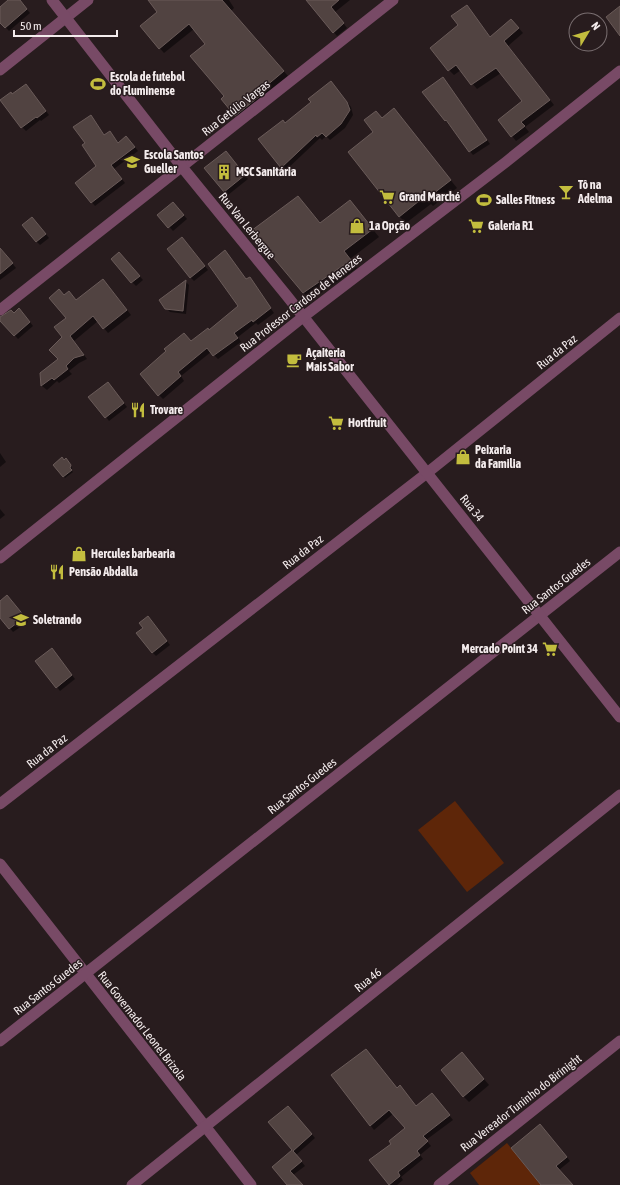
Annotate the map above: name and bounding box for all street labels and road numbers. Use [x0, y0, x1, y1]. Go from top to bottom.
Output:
street label: Rua Getúlio Vargas [199, 77, 273, 139]
street label: Rua Van Lerbergue [216, 190, 278, 262]
street label: Rua Professor Cardoso de Menezes [237, 251, 365, 355]
street label: Rua da Paz [534, 331, 580, 372]
street label: Rua 34 [457, 492, 487, 524]
street label: Rua da Paz [280, 531, 327, 572]
street label: Rua Santos Guedes [519, 555, 593, 617]
street label: Rua da Paz [24, 730, 71, 771]
street label: Rua Santos Guedes [265, 755, 339, 817]
street label: Rua Santos Guedes [11, 956, 85, 1018]
street label: Rua 46 [352, 965, 384, 995]
street label: Rua Governador Leonel Brizola [95, 969, 189, 1083]
street label: Rua Vereador Tuninho do Birinight [458, 1051, 585, 1155]

